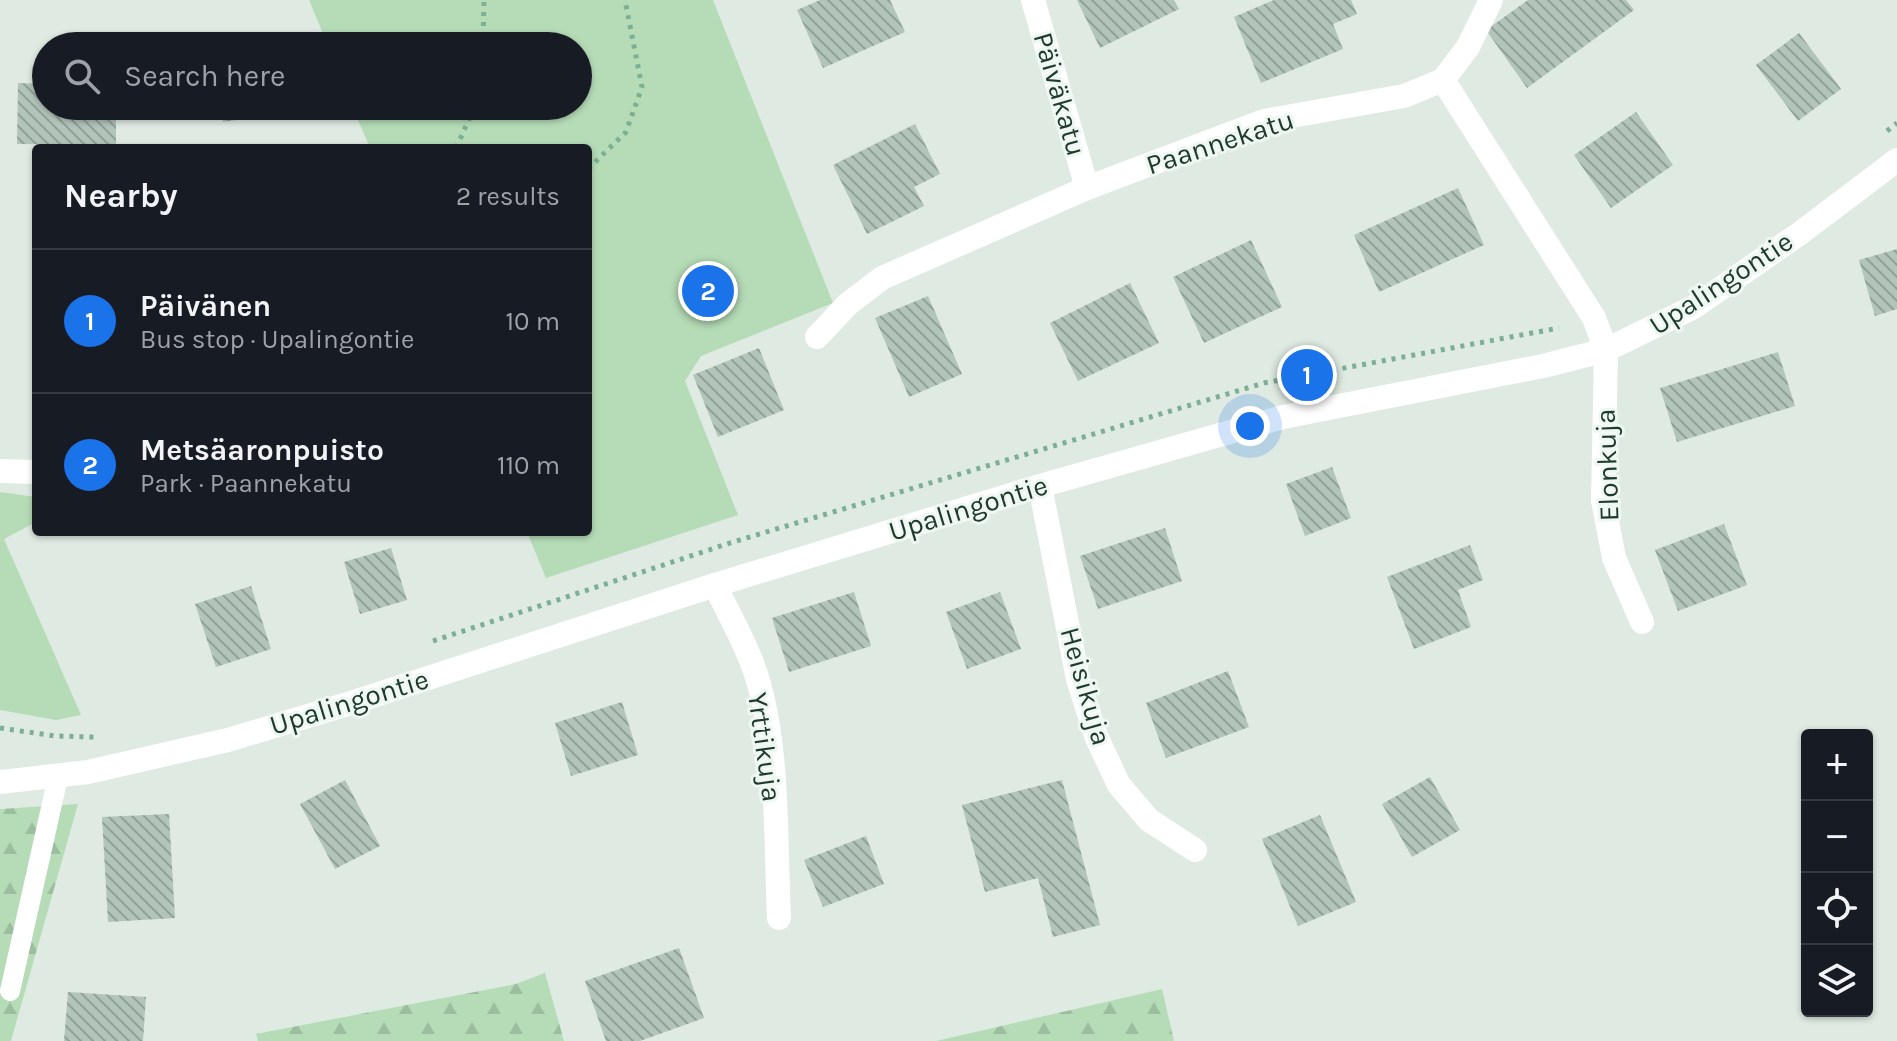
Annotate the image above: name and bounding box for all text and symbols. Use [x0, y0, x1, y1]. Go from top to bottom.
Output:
street label: Päiväkatu [1027, 28, 1093, 160]
search box [32, 32, 592, 120]
icon: search [60, 54, 104, 98]
text: Search here [124, 58, 285, 94]
street label: Paannekatu [1142, 103, 1298, 181]
text: Nearby [64, 176, 178, 216]
text: 2 results [456, 181, 560, 212]
street label: Upalingontie [1643, 224, 1799, 342]
pin: 2 [682, 261, 734, 321]
text: Päivänen [140, 288, 271, 324]
text: 1 [85, 306, 95, 337]
text: 10 m [505, 306, 560, 337]
text: Bus stop · Upalingontie [140, 324, 414, 355]
pin: 1 [1281, 345, 1333, 405]
your location [1230, 406, 1270, 446]
street label: Elonkuja [1589, 408, 1625, 522]
text: Metsäaronpuisto [140, 432, 384, 468]
text: 2 [82, 450, 98, 481]
text: 110 m [497, 450, 560, 481]
text: Park · Paannekatu [140, 468, 352, 499]
street label: Upalingontie [885, 468, 1051, 548]
street label: Heisikuja [1053, 623, 1119, 749]
street label: Upalingontie [266, 662, 432, 742]
street label: Yrttikuja [741, 690, 789, 804]
map controls [1801, 729, 1873, 1017]
button: + [1801, 729, 1873, 801]
button: − [1801, 801, 1873, 873]
button: locate [1801, 873, 1873, 945]
button: layers [1801, 945, 1873, 1017]

